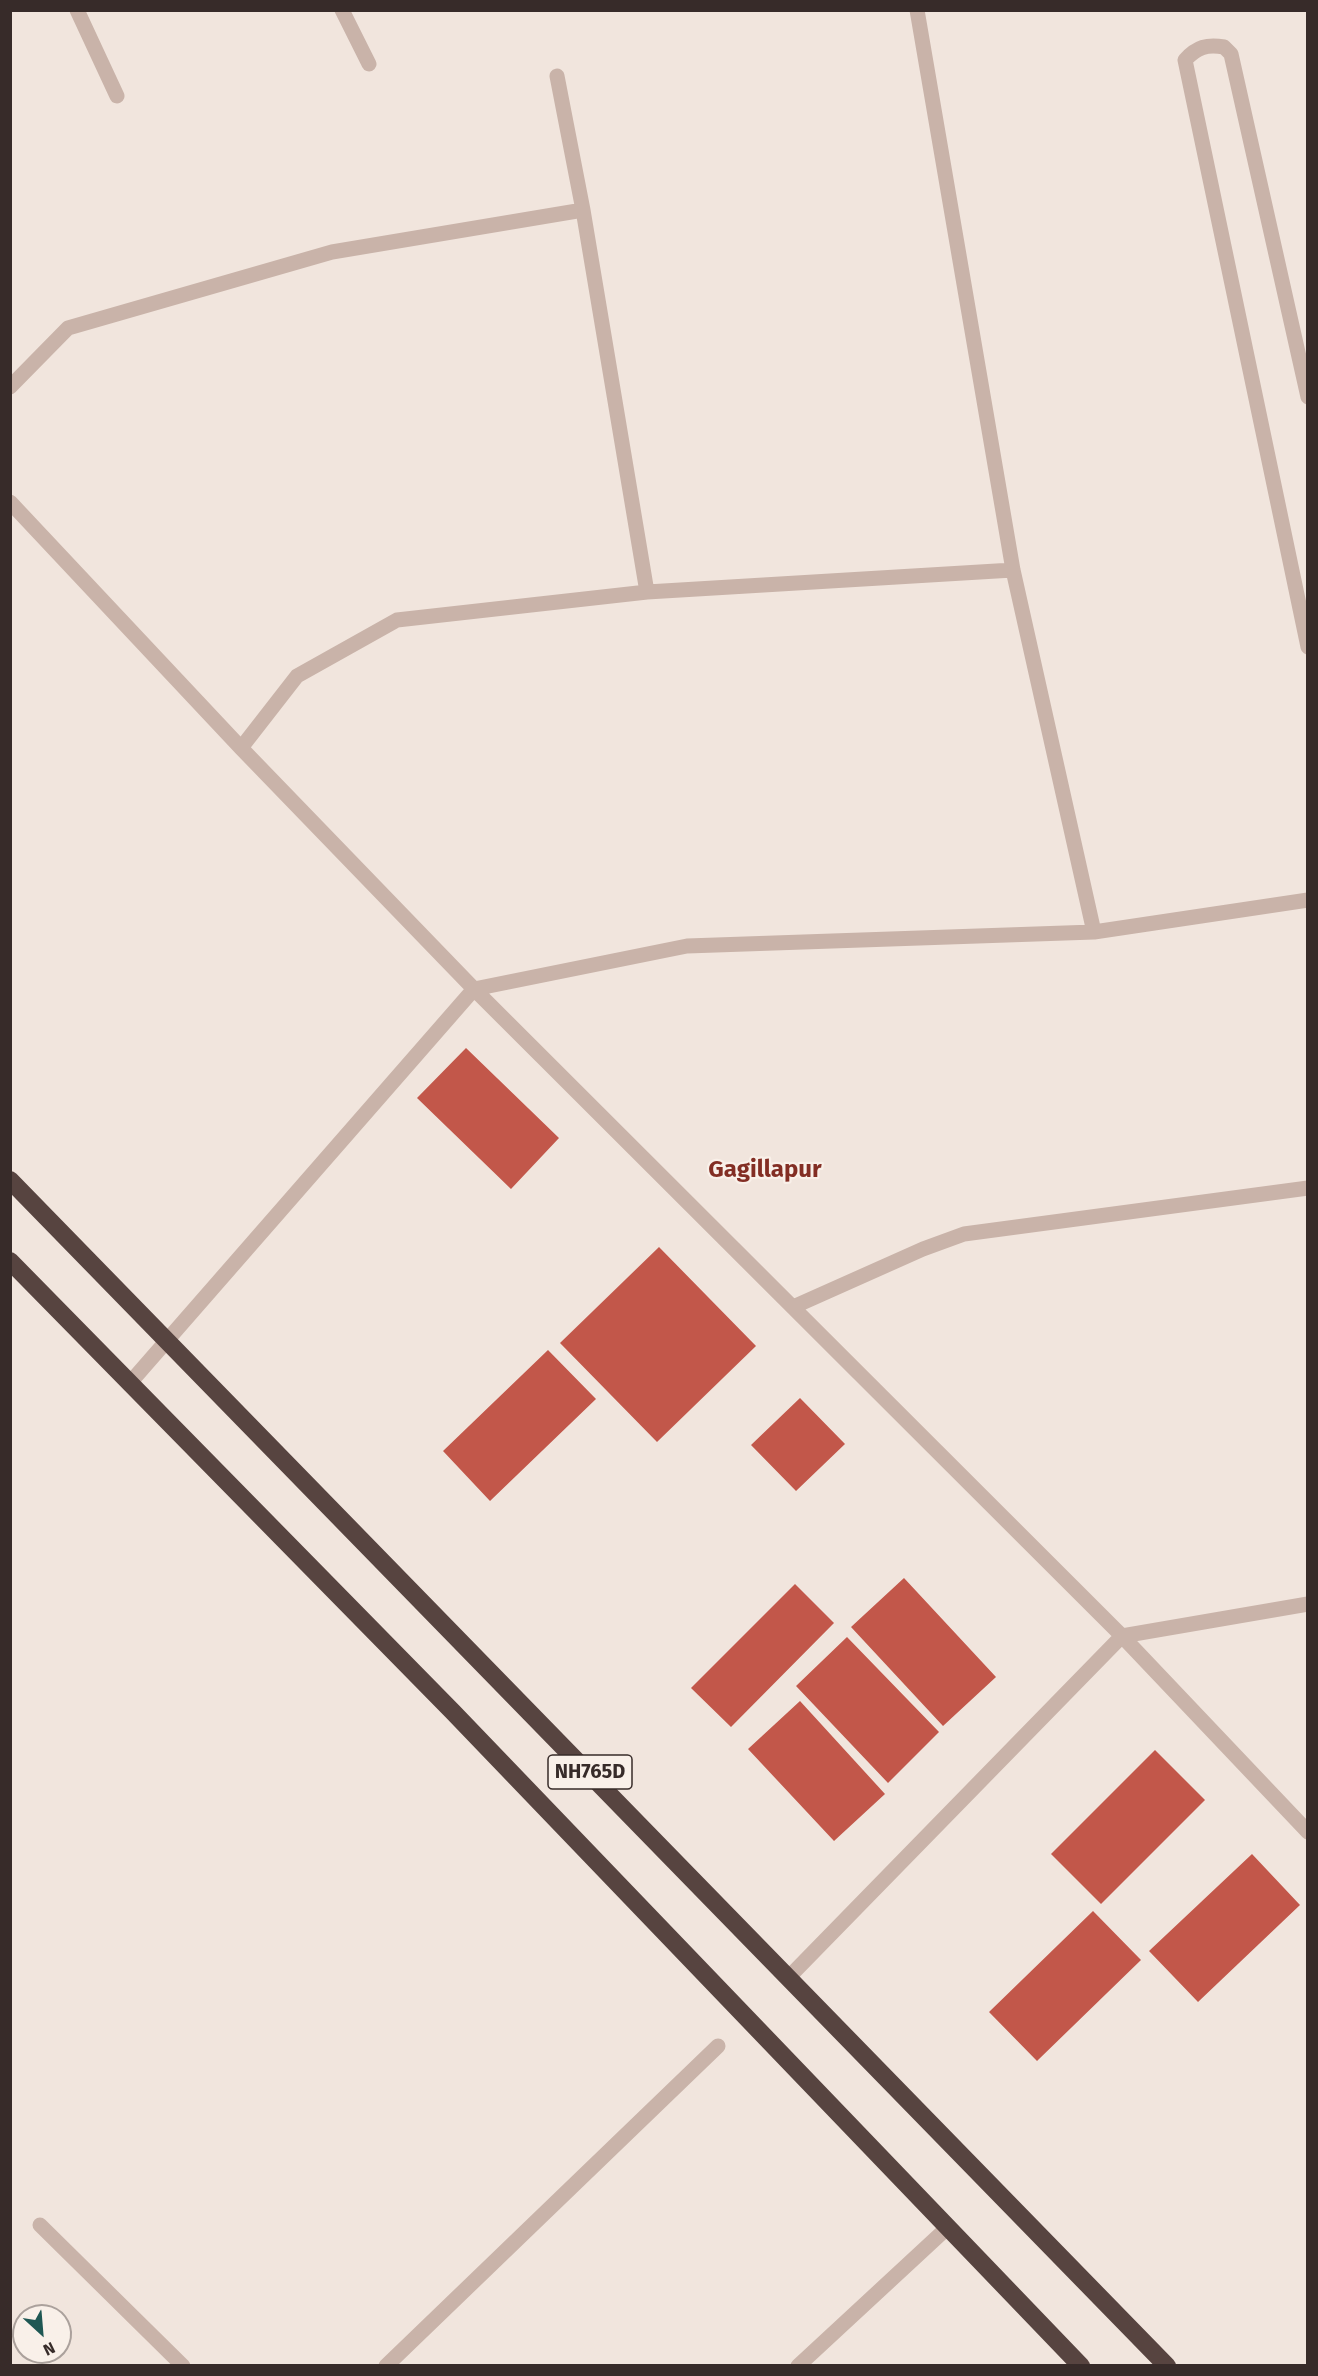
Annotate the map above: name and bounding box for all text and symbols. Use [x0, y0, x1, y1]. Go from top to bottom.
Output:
district label: Gagillapur [708, 1156, 822, 1184]
road number: NH765D [548, 1755, 632, 1789]
north arrow [12, 2304, 72, 2364]
text: N [40, 2338, 58, 2360]

